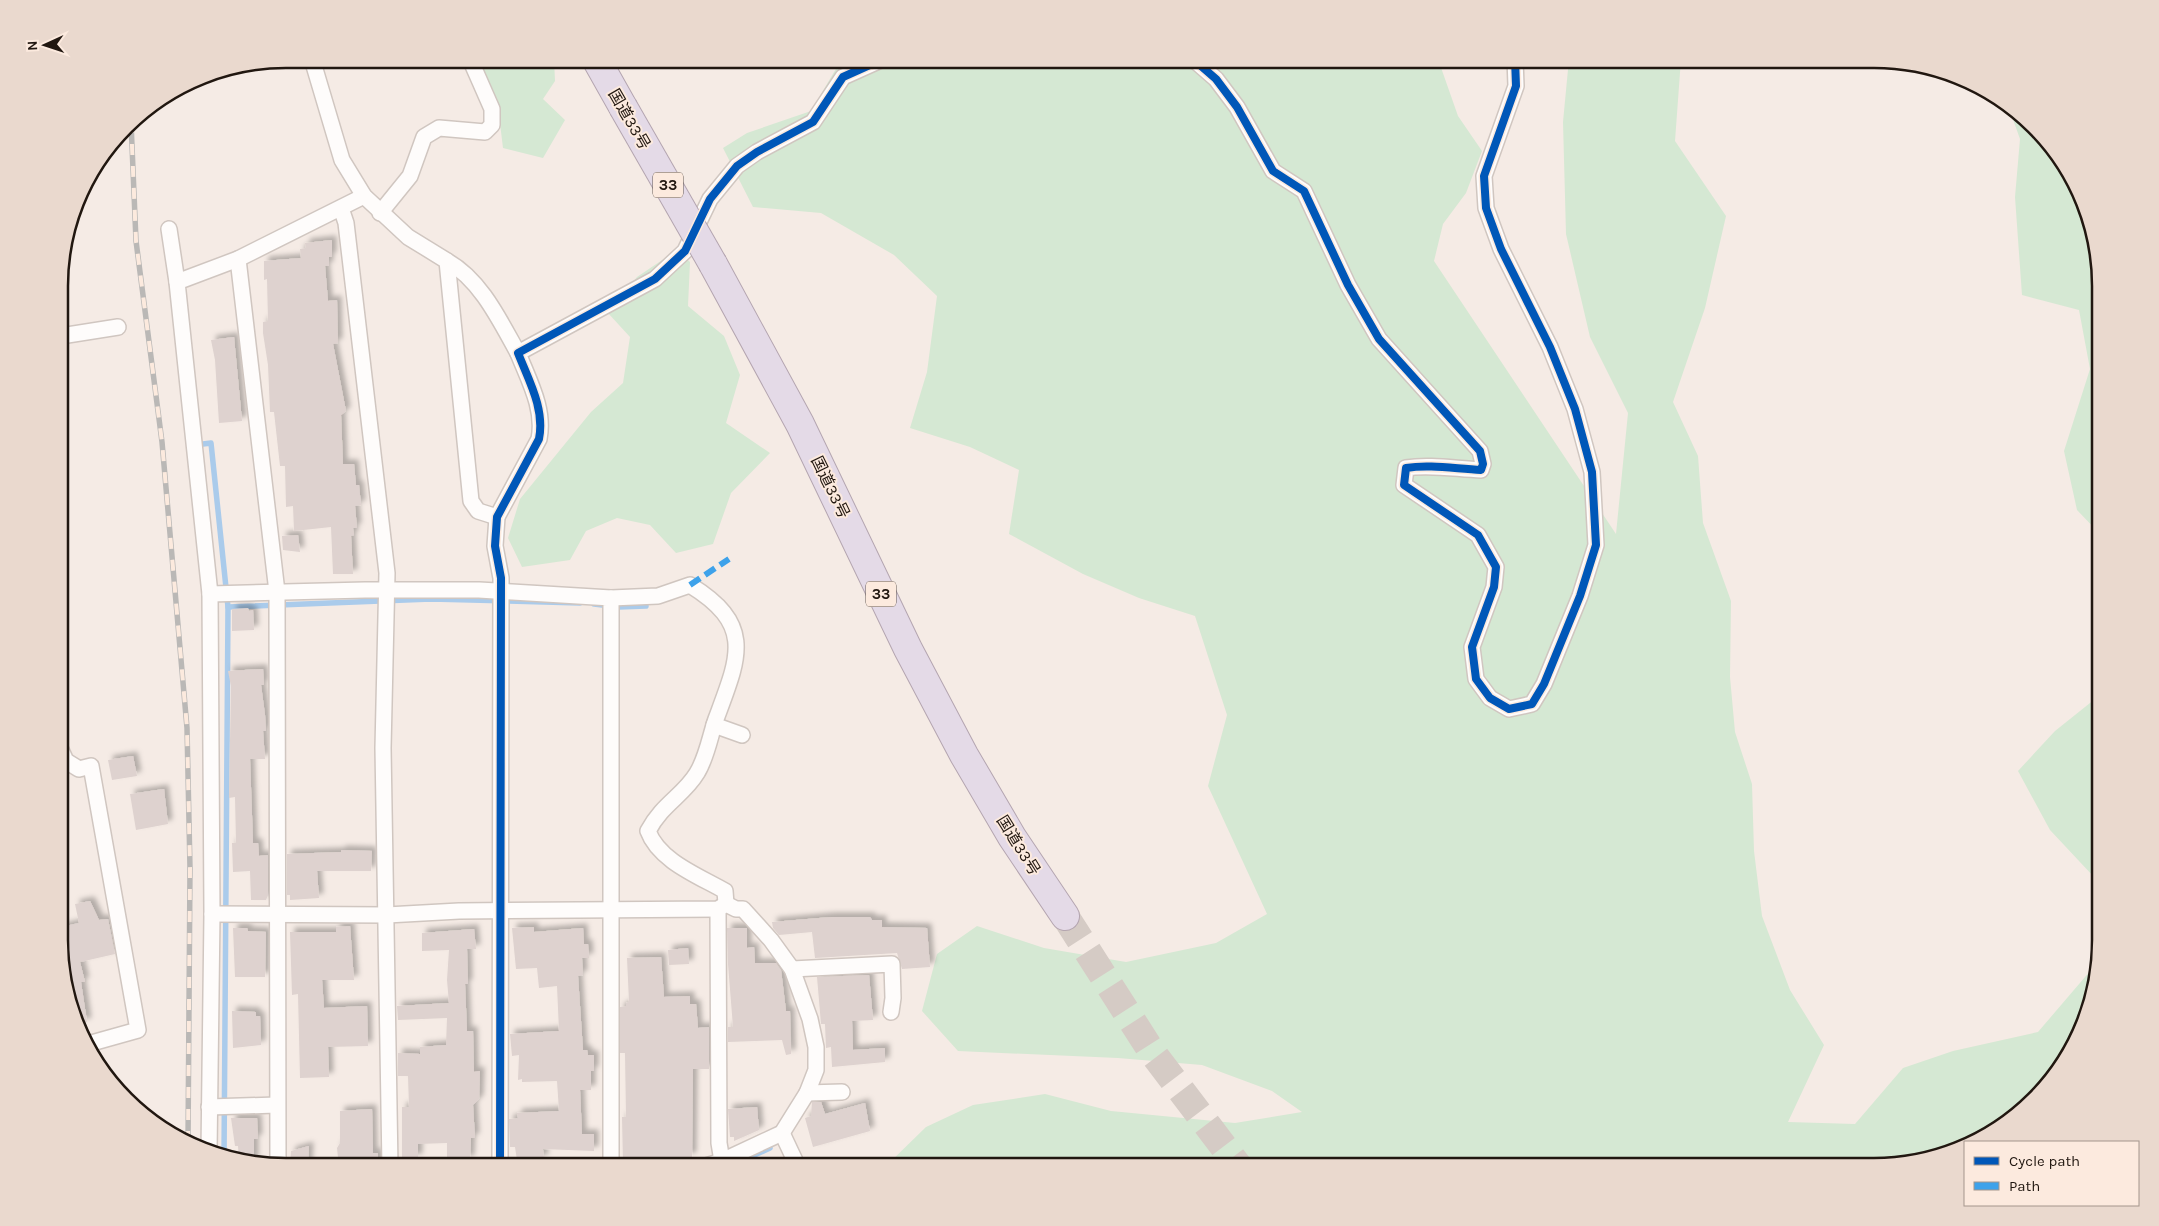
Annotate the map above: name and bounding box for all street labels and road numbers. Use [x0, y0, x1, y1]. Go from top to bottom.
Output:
street label: 国道33号 [605, 86, 655, 153]
road number: 33 [653, 172, 683, 198]
street label: 国道33号 [807, 453, 854, 521]
road number: 33 [866, 582, 896, 606]
street label: 国道33号 [993, 812, 1044, 879]

